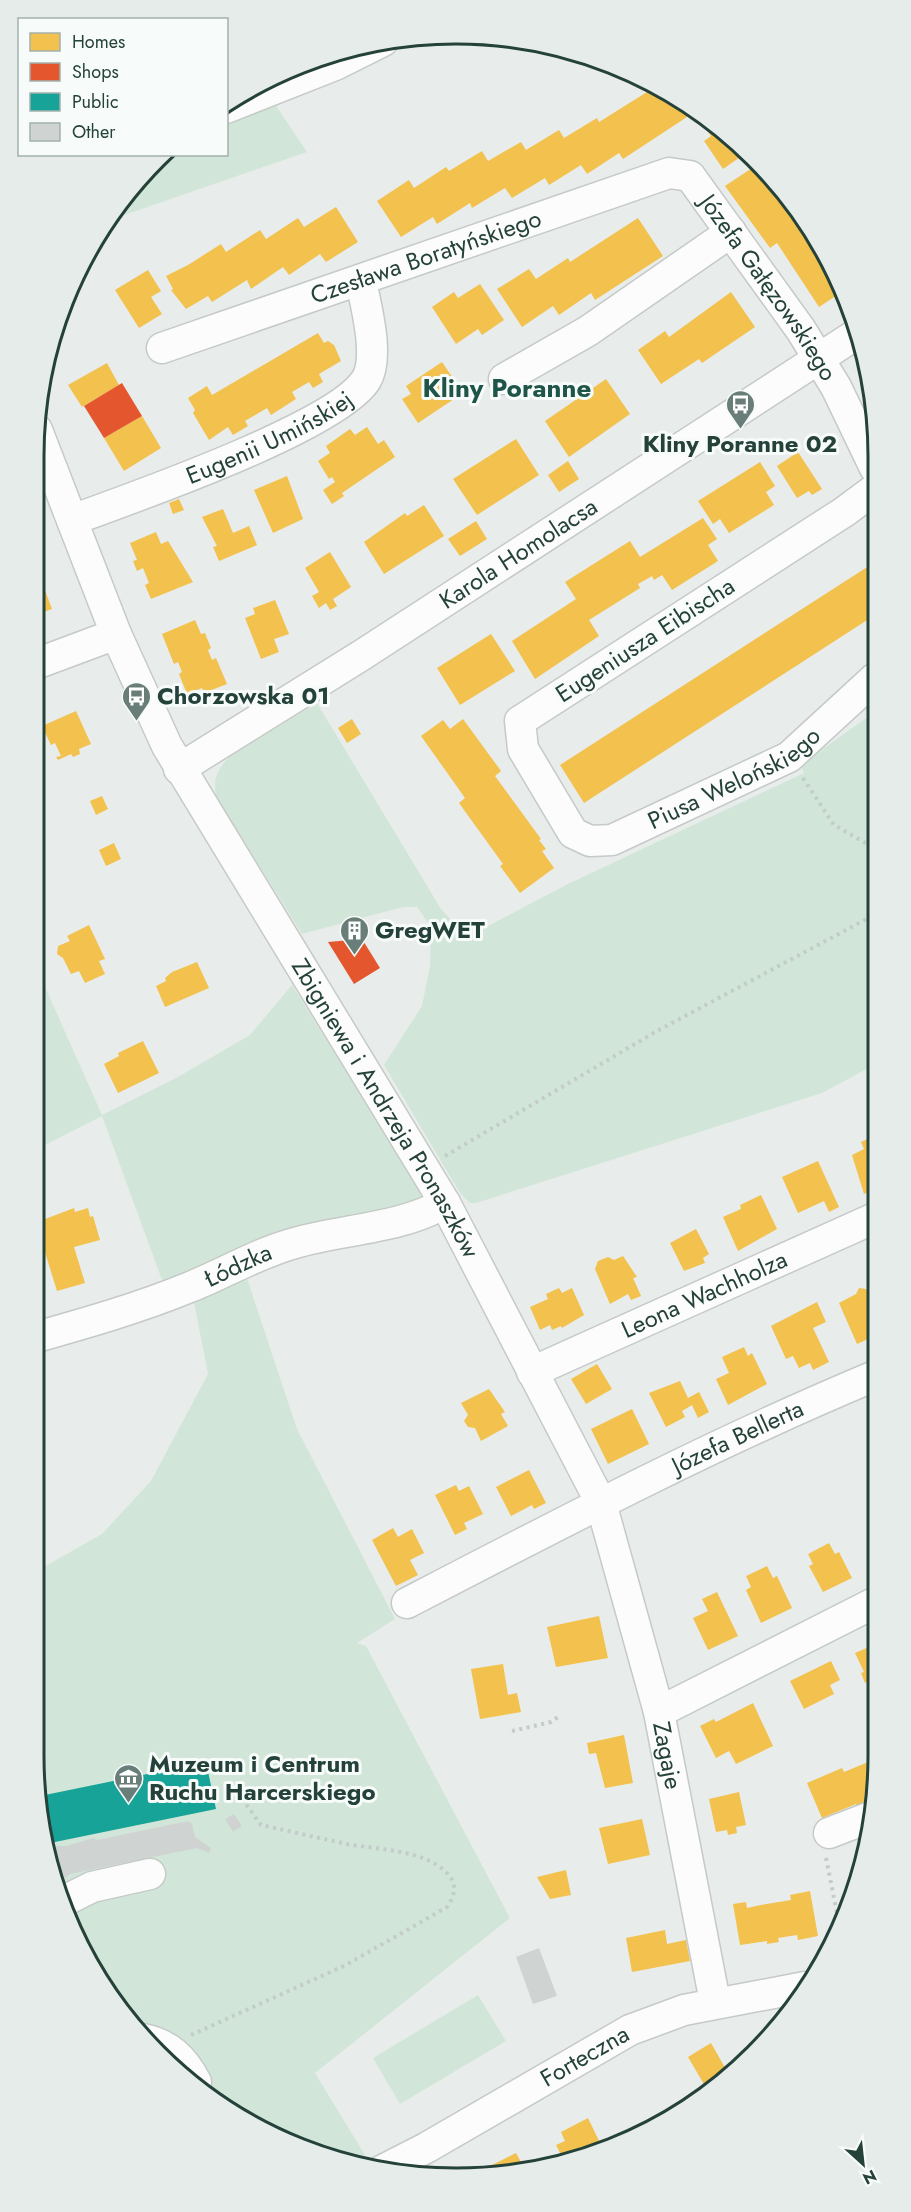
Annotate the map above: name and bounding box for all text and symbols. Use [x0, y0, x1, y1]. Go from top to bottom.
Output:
legend [18, 18, 228, 156]
text: Homes [72, 29, 125, 55]
text: Shops [72, 59, 119, 85]
text: Public [72, 89, 119, 115]
text: Other [72, 119, 116, 145]
street label: Józefa Gałęzowskiego [690, 184, 846, 387]
street label: Czesława Boratyńskiego [305, 200, 546, 313]
district label: Kliny Poranne [423, 369, 591, 407]
street label: Eugenii Umińskiej [181, 382, 360, 493]
bus stop icon: Kliny Poranne 02 [724, 388, 756, 430]
place label: Kliny Poranne 02 [643, 426, 837, 461]
street label: Karola Homolacsa [432, 489, 604, 617]
street label: Eugeniusza Eibischa [548, 568, 741, 711]
place label: Chorzowska 01 [157, 678, 330, 713]
bus stop icon: Chorzowska 01 [120, 680, 152, 722]
street label: Piusa Welońskiego [642, 718, 828, 838]
place label: GregWET [375, 912, 485, 947]
building icon: GregWET [338, 914, 370, 956]
street label: Zbigniewa i Andrzeja Pronaszków [283, 952, 489, 1264]
street label: Łódzka [198, 1234, 277, 1296]
street label: Leona Wachholza [616, 1242, 793, 1347]
street label: Józefa Bellerta [663, 1391, 809, 1484]
street label: Zagaje [644, 1719, 692, 1792]
place label: Muzeum i Centrum Ruchu Harcerskiego [149, 1746, 376, 1809]
museum icon: Muzeum i Centrum Ruchu Harcerskiego [112, 1762, 144, 1804]
street label: Forteczna [534, 2016, 635, 2095]
north arrow [833, 2134, 893, 2194]
text: N [859, 2164, 880, 2190]

